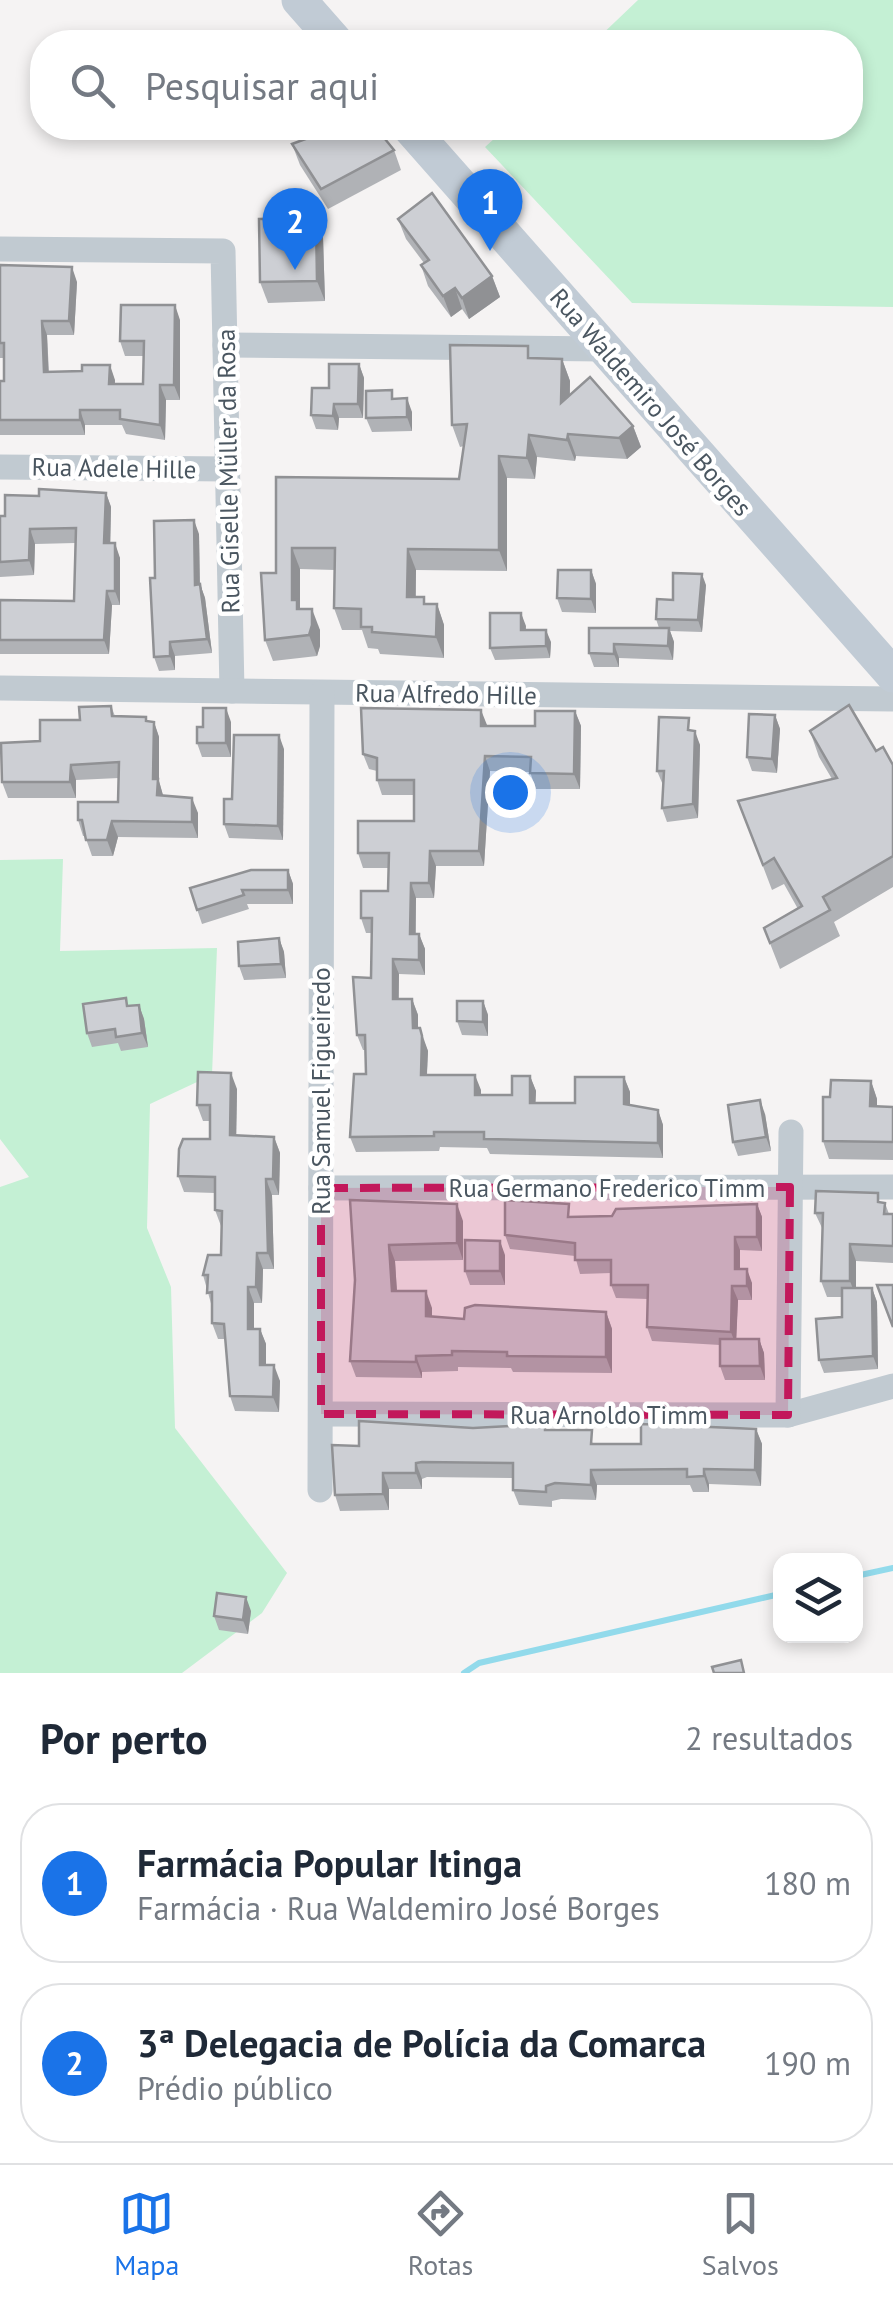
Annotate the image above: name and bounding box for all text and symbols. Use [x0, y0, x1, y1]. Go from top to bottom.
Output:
search box [30, 30, 863, 140]
icon: search [65, 58, 120, 113]
text: Pesquisar aqui [145, 61, 379, 110]
pin: 1 [458, 168, 522, 251]
pin: 2 [262, 188, 328, 270]
street label: Rua Waldemiro José Borges [543, 281, 759, 523]
street label: Rua Giselle Müller da Rosa [210, 328, 246, 614]
street label: Rua Adele Hille [31, 451, 197, 485]
street label: Rua Alfredo Hille [355, 676, 537, 712]
your location [485, 767, 536, 818]
street label: Rua Samuel Figueiredo [305, 967, 337, 1215]
street label: Rua Germano Frederico Timm [449, 1172, 765, 1204]
street label: Rua Arnoldo Timm [510, 1399, 708, 1431]
map controls [773, 1553, 863, 1643]
button: layers [773, 1553, 863, 1643]
text: Por perto [40, 1711, 207, 1766]
text: 2 resultados [685, 1717, 853, 1759]
text: Farmácia Popular Itinga [137, 1838, 522, 1887]
text: 1 [65, 1862, 84, 1904]
text: 180 m [764, 1862, 851, 1904]
text: Farmácia · Rua Waldemiro José Borges [137, 1887, 660, 1929]
text: 3ª Delegacia de Polícia da Comarca [137, 2018, 706, 2067]
text: 2 [65, 2042, 84, 2084]
text: 190 m [764, 2042, 851, 2084]
text: Prédio público [137, 2067, 333, 2109]
tab: Mapa [114, 2186, 179, 2283]
tab: Rotas [408, 2186, 473, 2283]
tab: Salvos [702, 2186, 779, 2283]

